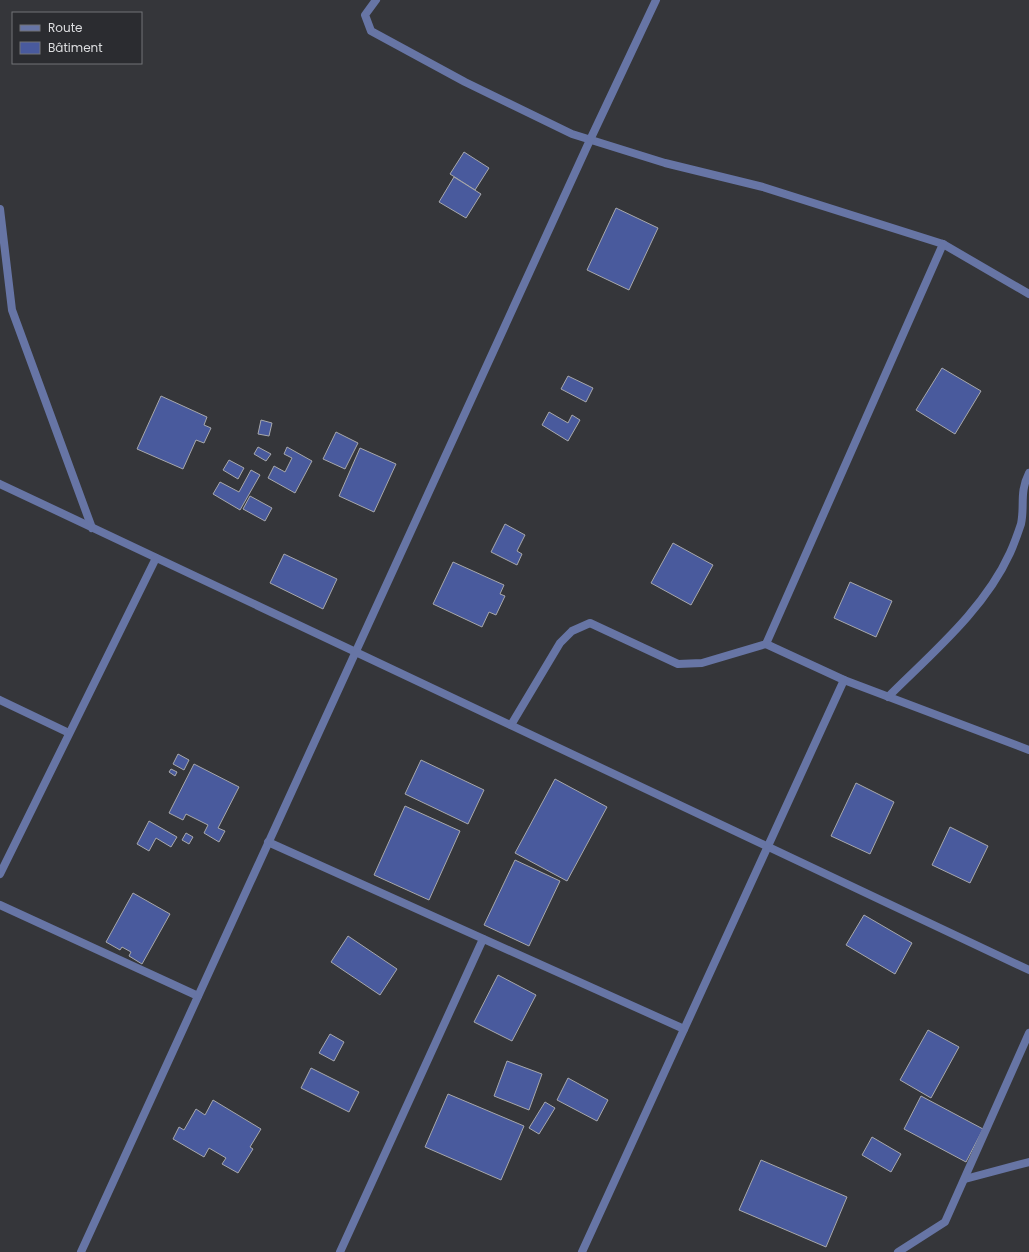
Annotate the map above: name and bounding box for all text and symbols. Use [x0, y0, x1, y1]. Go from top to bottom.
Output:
legend [12, 12, 142, 64]
text: Route [48, 19, 82, 36]
text: Bâtiment [48, 39, 103, 56]

